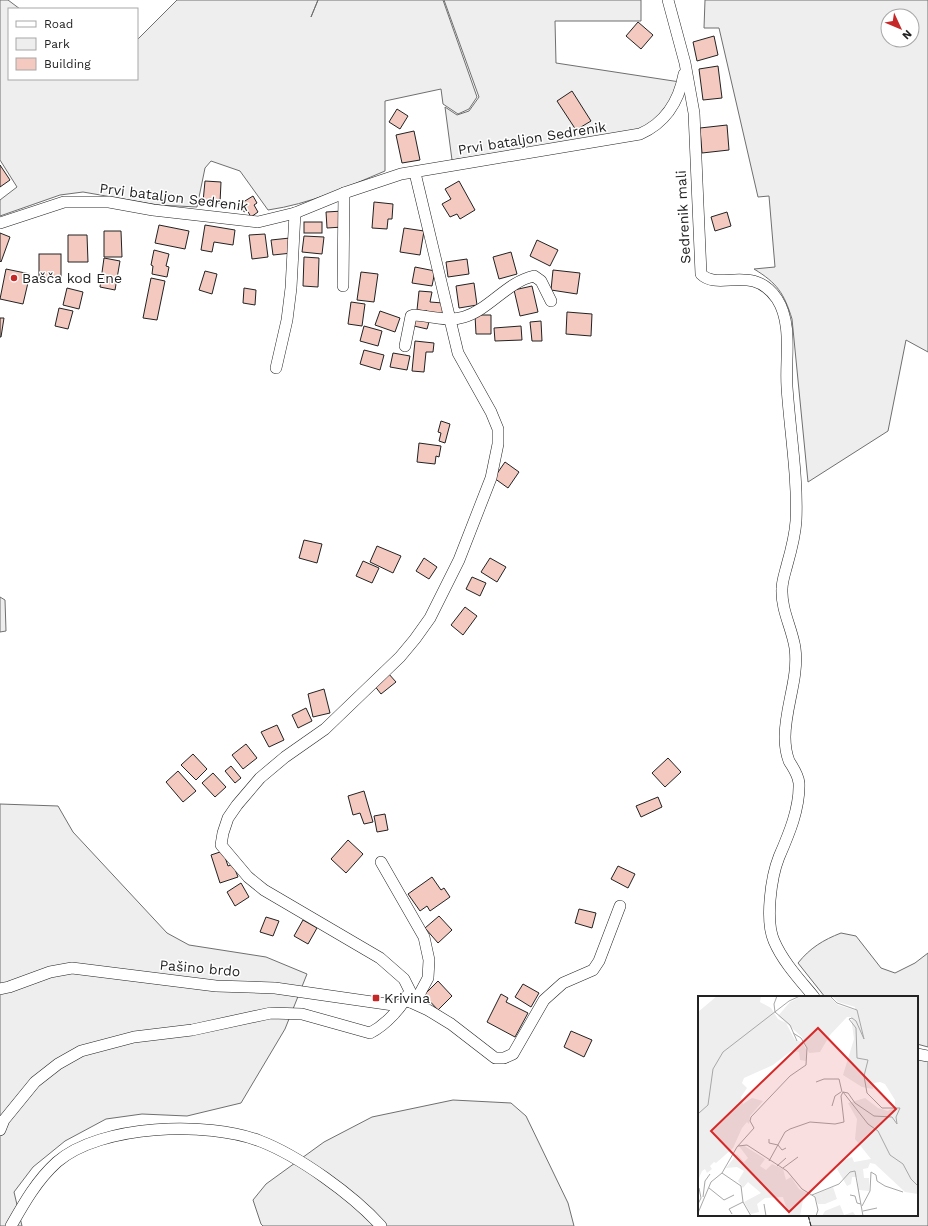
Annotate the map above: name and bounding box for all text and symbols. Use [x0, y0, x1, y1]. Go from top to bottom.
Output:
legend [8, 8, 138, 80]
north arrow [880, 8, 920, 48]
text: Road [44, 17, 73, 31]
text: N [899, 27, 914, 42]
text: Park [44, 37, 70, 51]
text: Building [44, 57, 91, 71]
street label: Prvi bataljon Sedrenik [457, 118, 607, 158]
street label: Sedrenik mali [673, 170, 693, 264]
street label: Prvi bataljon Sedrenik [99, 180, 249, 214]
place label: Bašča kod Ene [22, 270, 122, 286]
marker: Bašča kod Ene [9, 273, 19, 283]
street label: Pašino brdo [159, 957, 241, 979]
place label: Krivina [384, 990, 430, 1006]
marker: Krivina [371, 993, 381, 1003]
inset map [698, 996, 918, 1216]

